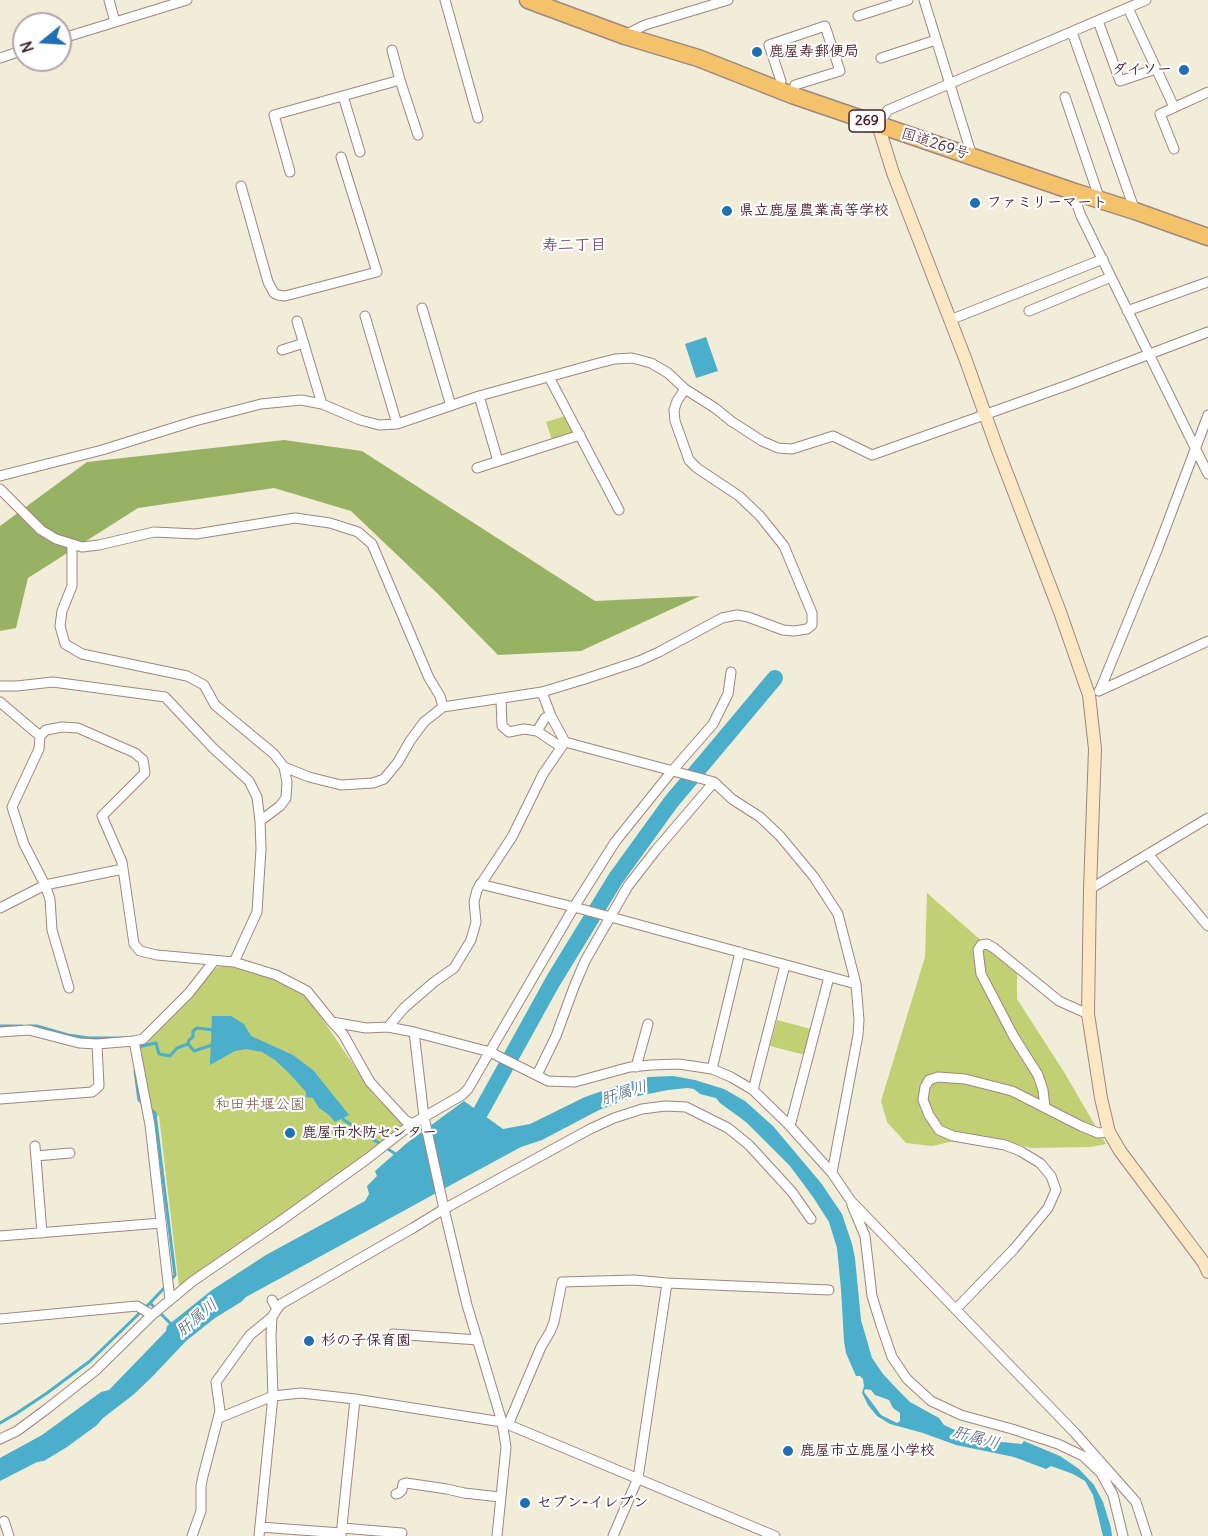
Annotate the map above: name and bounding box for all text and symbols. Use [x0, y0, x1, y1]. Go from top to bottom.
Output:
north arrow [12, 12, 72, 72]
text: N [16, 39, 38, 55]
place label: 鹿屋寿郵便局 [769, 43, 859, 61]
marker: 鹿屋寿郵便局 [750, 45, 764, 59]
place label: ダイソー [1112, 61, 1172, 79]
marker: ダイソー [1177, 63, 1191, 77]
road number: 269 [849, 110, 885, 132]
street label: 国道269号 [899, 125, 971, 163]
place label: ファミリーマート [987, 194, 1107, 212]
marker: ファミリーマート [968, 196, 982, 210]
place label: 県立鹿屋農業高等学校 [739, 202, 889, 220]
marker: 県立鹿屋農業高等学校 [720, 204, 734, 218]
district label: 寿二丁目 [542, 235, 606, 255]
water label: 肝属川 [598, 1077, 650, 1109]
park label: 和田井堰公園 [215, 1096, 305, 1114]
place label: 鹿屋市水防センター [302, 1124, 437, 1142]
marker: 鹿屋市水防センター [283, 1126, 297, 1140]
water label: 肝属川 [172, 1295, 222, 1341]
place label: 杉の子保育園 [321, 1332, 411, 1350]
marker: 杉の子保育園 [302, 1334, 316, 1348]
water label: 肝属川 [950, 1422, 1002, 1454]
place label: 鹿屋市立鹿屋小学校 [800, 1442, 935, 1460]
marker: 鹿屋市立鹿屋小学校 [781, 1444, 795, 1458]
place label: セブン-イレブン [537, 1494, 648, 1512]
marker: セブン-イレブン [518, 1496, 532, 1510]

